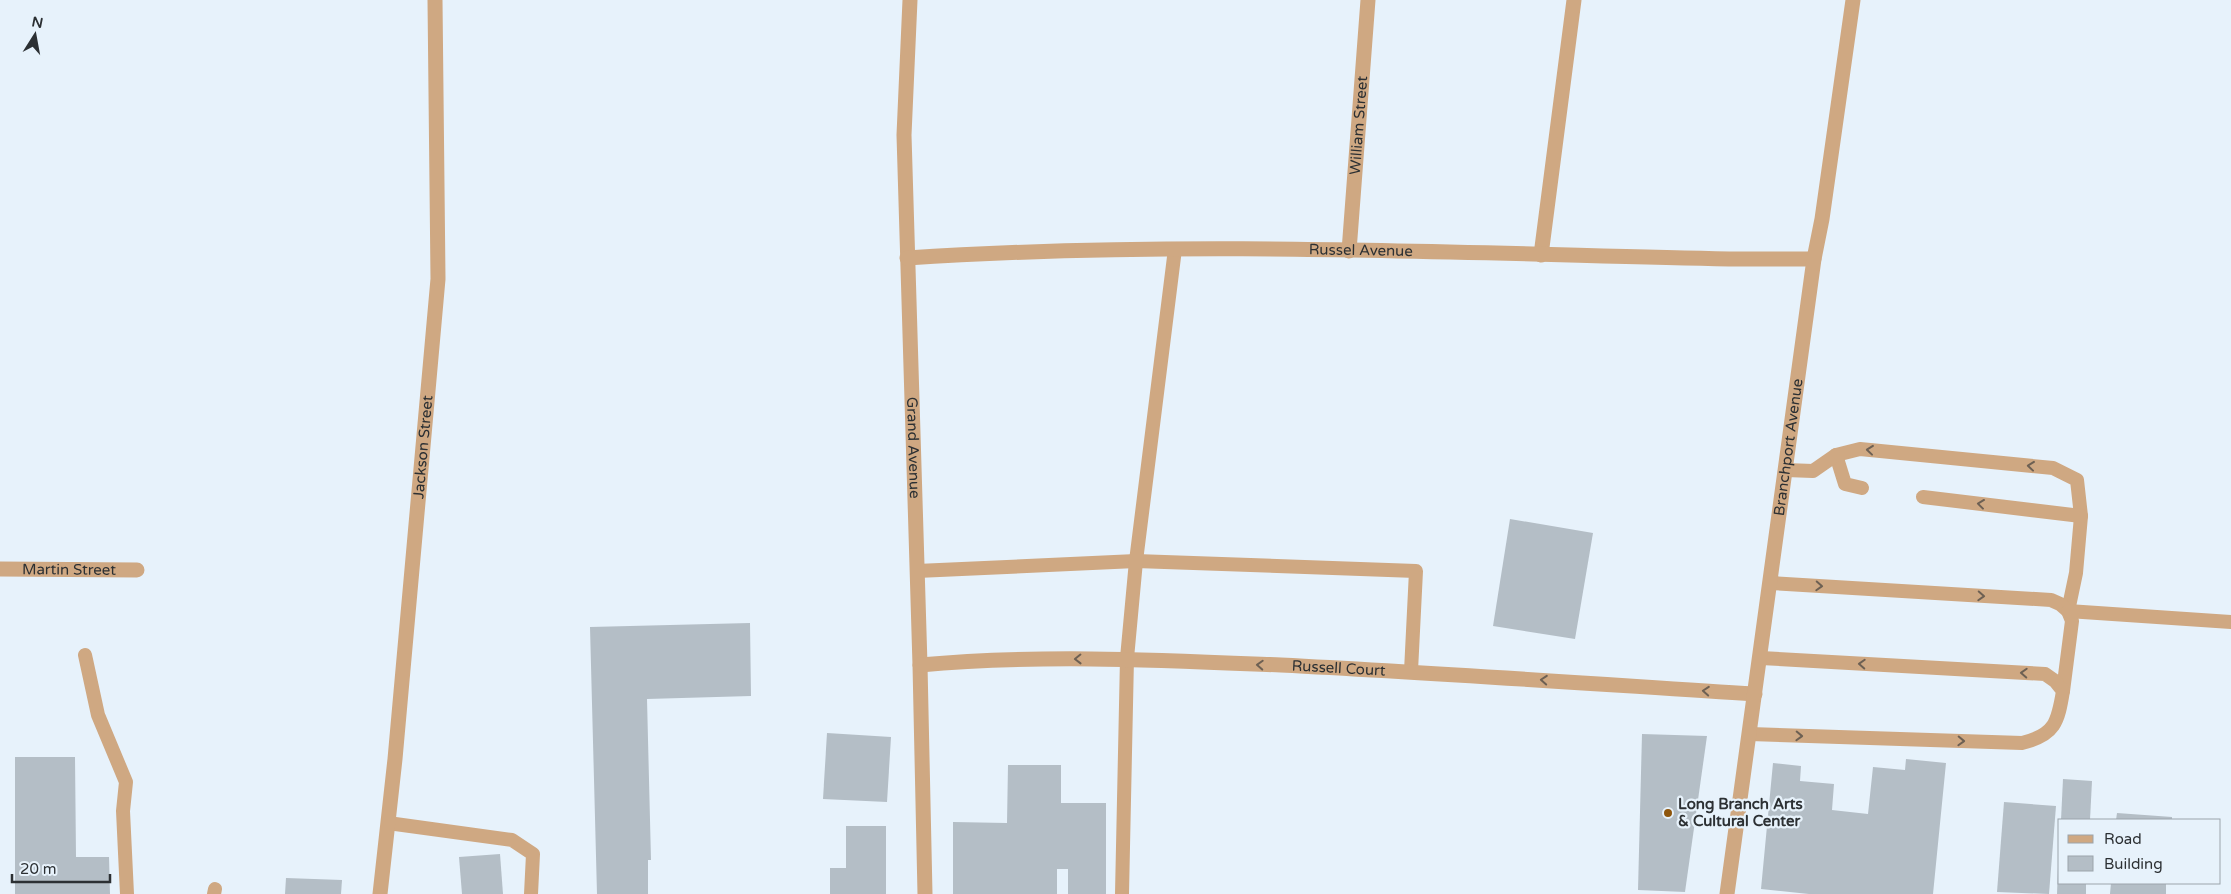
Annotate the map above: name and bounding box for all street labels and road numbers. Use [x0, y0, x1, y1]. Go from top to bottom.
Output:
street label: William Street [1346, 75, 1371, 175]
street label: Russel Avenue [1309, 240, 1413, 260]
street label: Branchport Avenue [1770, 377, 1807, 517]
street label: Jackson Street [409, 394, 437, 500]
street label: Grand Avenue [903, 397, 924, 499]
street label: Martin Street [22, 560, 116, 579]
street label: Russell Court [1291, 657, 1386, 680]

